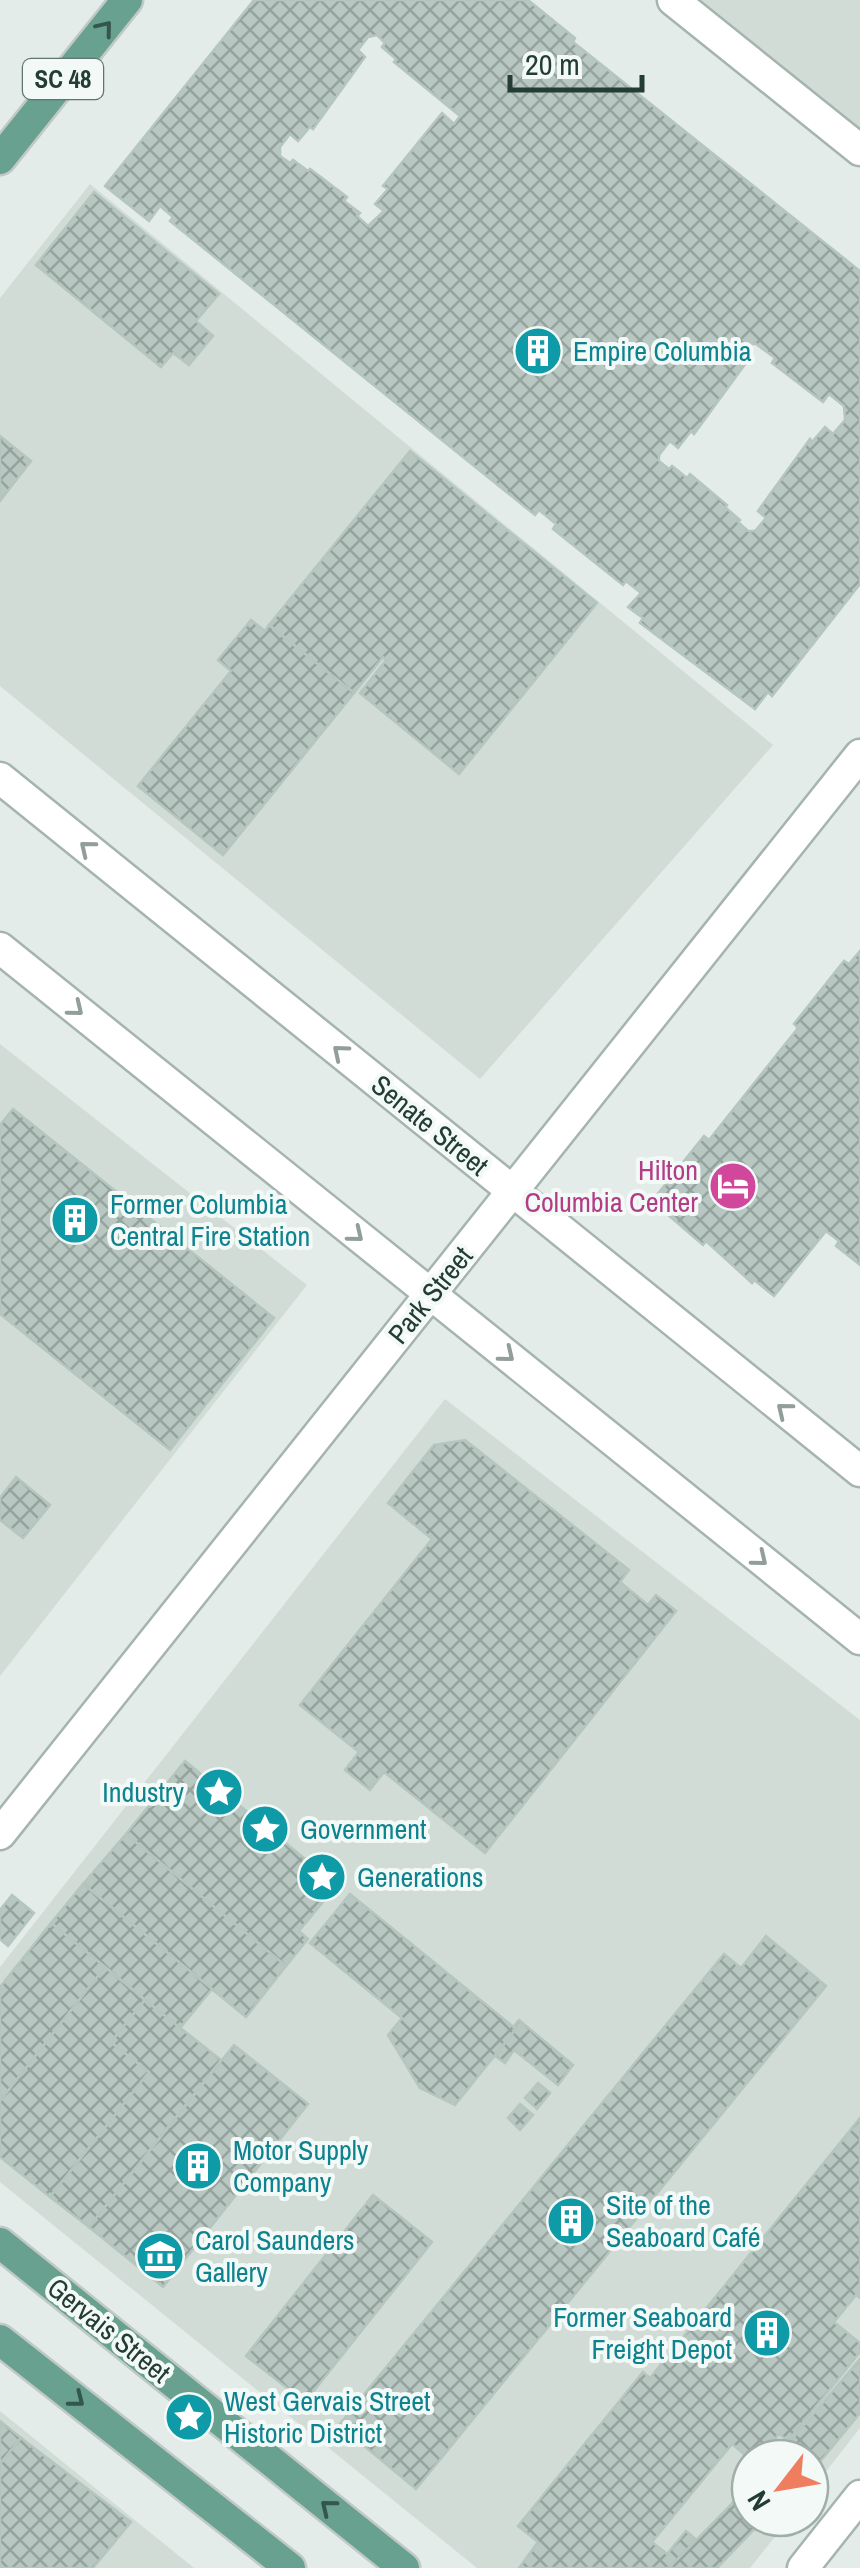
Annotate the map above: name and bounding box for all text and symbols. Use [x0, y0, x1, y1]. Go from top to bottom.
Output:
one-way arrow [93, 21, 110, 39]
scale bar [510, 30, 642, 92]
text: 20 m [525, 44, 580, 84]
road number: SC 48 [23, 59, 103, 99]
building icon: Empire Columbia [512, 325, 564, 377]
place label: Empire Columbia [573, 332, 752, 370]
one-way arrow [80, 842, 98, 860]
one-way arrow [65, 997, 83, 1015]
one-way arrow [333, 1046, 351, 1064]
street label: Senate Street [363, 1066, 497, 1184]
place label: Hilton Columbia Center [524, 1151, 698, 1221]
hotel icon: Hilton Columbia Center [707, 1160, 759, 1212]
place label: Former Columbia Central Fire Station [110, 1185, 310, 1255]
building icon: Former Columbia Central Fire Station [49, 1194, 101, 1246]
one-way arrow [345, 1223, 363, 1241]
street label: Park Street [379, 1238, 481, 1352]
one-way arrow [495, 1343, 513, 1361]
one-way arrow [777, 1404, 795, 1422]
one-way arrow [749, 1547, 767, 1565]
place icon: Industry [193, 1766, 245, 1818]
place label: Industry [102, 1773, 185, 1811]
place icon: Government [239, 1803, 291, 1855]
place label: Government [300, 1810, 426, 1848]
place icon: Generations [296, 1851, 348, 1903]
place label: Generations [357, 1858, 483, 1896]
place label: Motor Supply Company [233, 2131, 369, 2201]
building icon: Motor Supply Company [172, 2140, 224, 2192]
place label: Site of the Seaboard Café [606, 2186, 760, 2256]
building icon: Site of the Seaboard Café [545, 2195, 597, 2247]
place label: Carol Saunders Gallery [195, 2221, 355, 2291]
museum icon: Carol Saunders Gallery [134, 2230, 186, 2282]
street label: Gervais Street [40, 2269, 178, 2391]
place label: Former Seaboard Freight Depot [553, 2298, 732, 2368]
building icon: Former Seaboard Freight Depot [741, 2307, 793, 2359]
place label: West Gervais Street Historic District [224, 2382, 430, 2452]
one-way arrow [65, 2388, 83, 2406]
place icon: West Gervais Street Historic District [163, 2391, 215, 2443]
north arrow [730, 2438, 830, 2538]
text: N [738, 2484, 779, 2518]
one-way arrow [322, 2501, 340, 2519]

